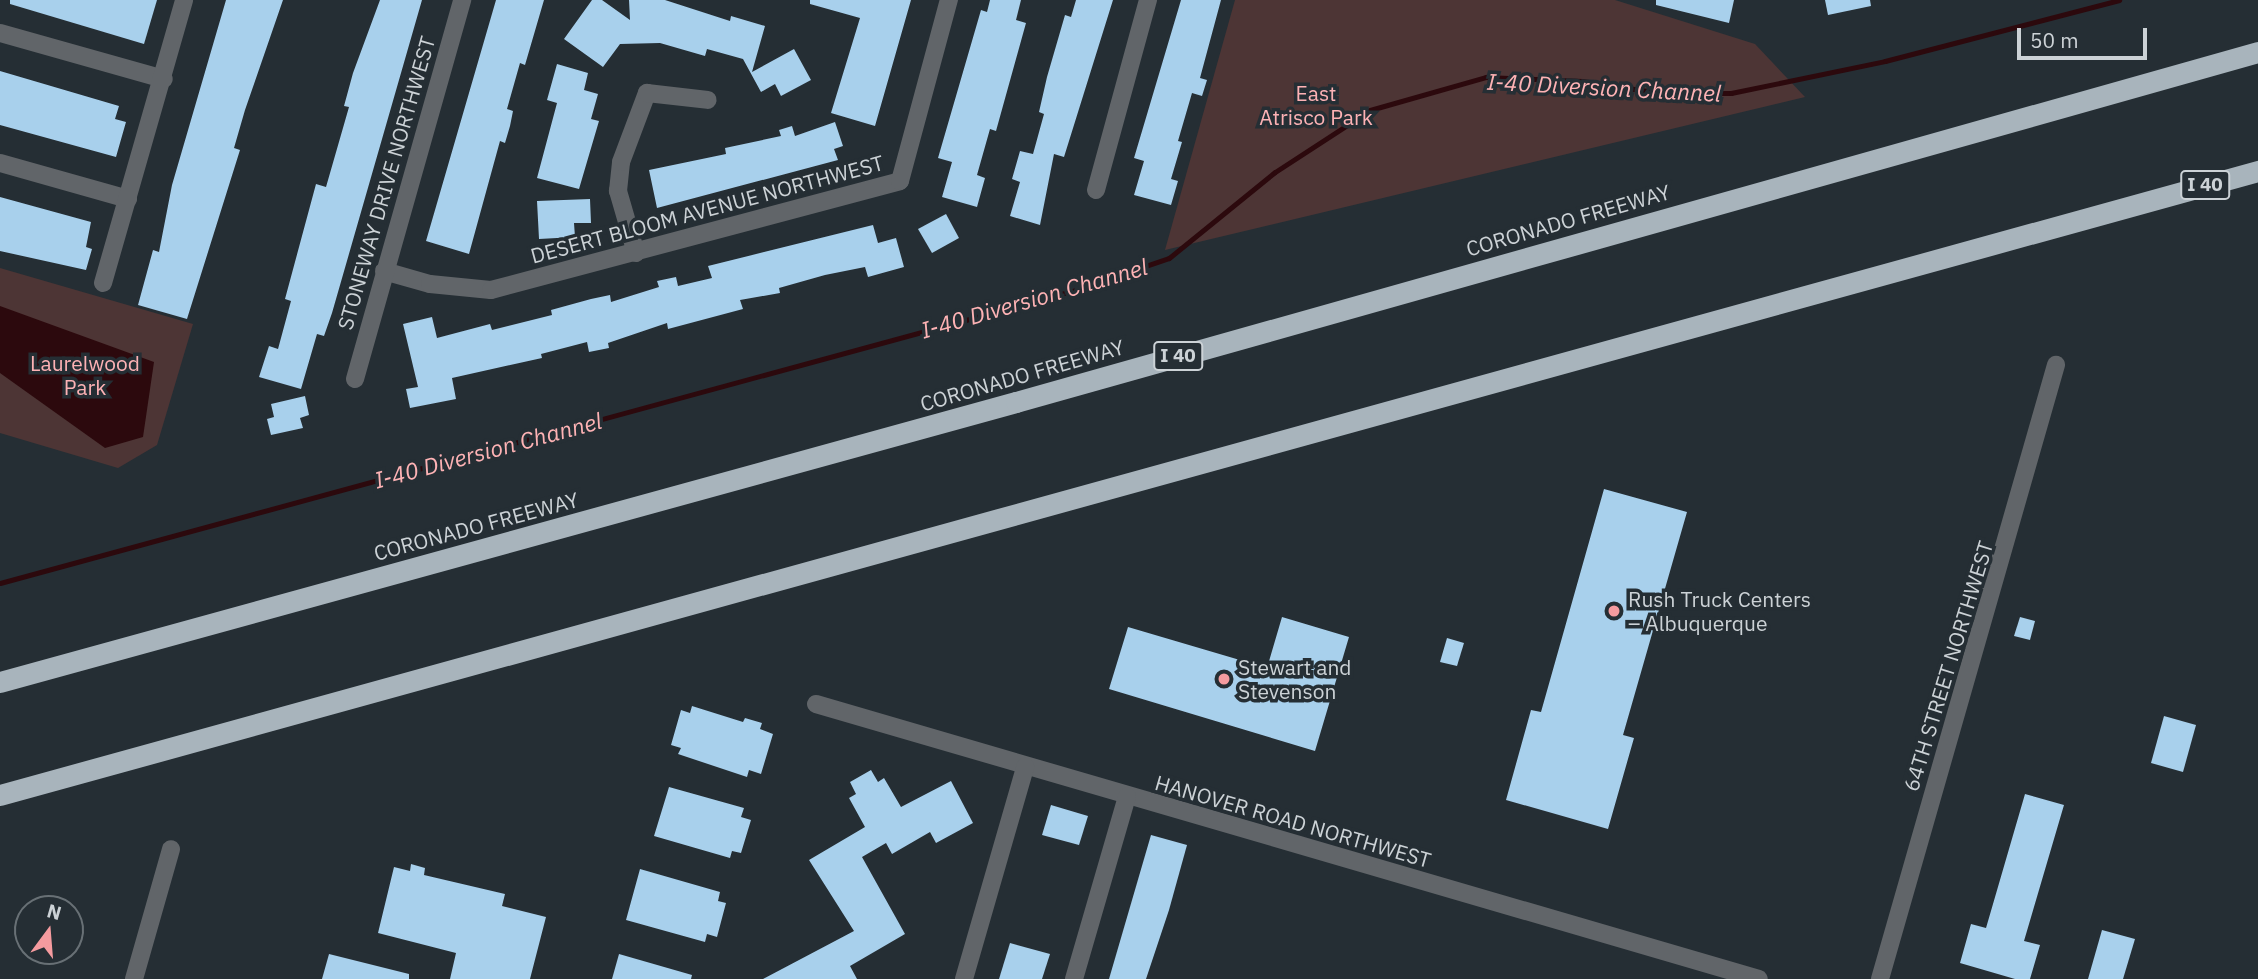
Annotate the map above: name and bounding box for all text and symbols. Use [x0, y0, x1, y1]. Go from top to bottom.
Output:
scale bar [2020, 14, 2150, 58]
text: 50 m [2030, 26, 2079, 54]
street label: STONEWAY DRIVE NORTHWEST [332, 33, 440, 333]
water label: I-40 Diversion Channel [1486, 67, 1722, 107]
park label: East Atrisco Park [1259, 80, 1373, 130]
street label: DESERT BLOOM AVENUE NORTHWEST [528, 150, 886, 268]
road number: I 40 [2179, 169, 2231, 200]
street label: CORONADO FREEWAY [1463, 179, 1673, 261]
water label: I-40 Diversion Channel [918, 252, 1150, 344]
street label: CORONADO FREEWAY [917, 334, 1127, 416]
road number: I 40 [1152, 340, 1204, 372]
park label: Laurelwood Park [30, 350, 140, 400]
water label: I-40 Diversion Channel [371, 406, 605, 494]
street label: CORONADO FREEWAY [371, 487, 581, 565]
street label: 64TH STREET NORTHWEST [1898, 538, 1998, 794]
place label: Rush Truck Centers – Albuquerque [1628, 586, 1811, 636]
marker: Rush Truck Centers – Albuquerque [1606, 603, 1622, 619]
place label: Stewart and Stevenson [1238, 654, 1352, 704]
marker: Stewart and Stevenson [1216, 671, 1232, 687]
street label: HANOVER ROAD NORTHWEST [1152, 769, 1434, 873]
north arrow [14, 895, 84, 965]
text: N [44, 898, 64, 925]

